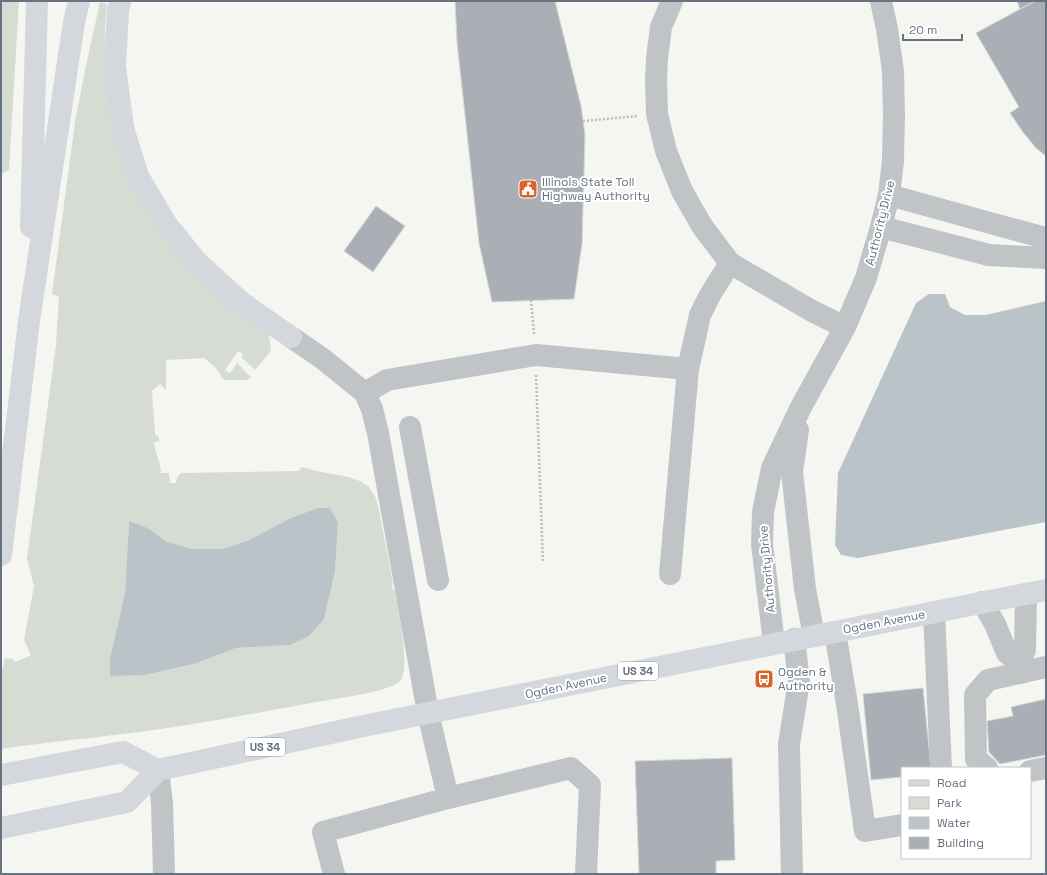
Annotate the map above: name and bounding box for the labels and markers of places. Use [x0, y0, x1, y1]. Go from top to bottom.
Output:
place label: Illinois State Toll Highway Authority [542, 174, 650, 204]
public building icon: Illinois State Toll Highway Authority [517, 178, 539, 200]
place label: Ogden & Authority [778, 664, 834, 694]
bus stop icon: Ogden & Authority [753, 668, 775, 690]

